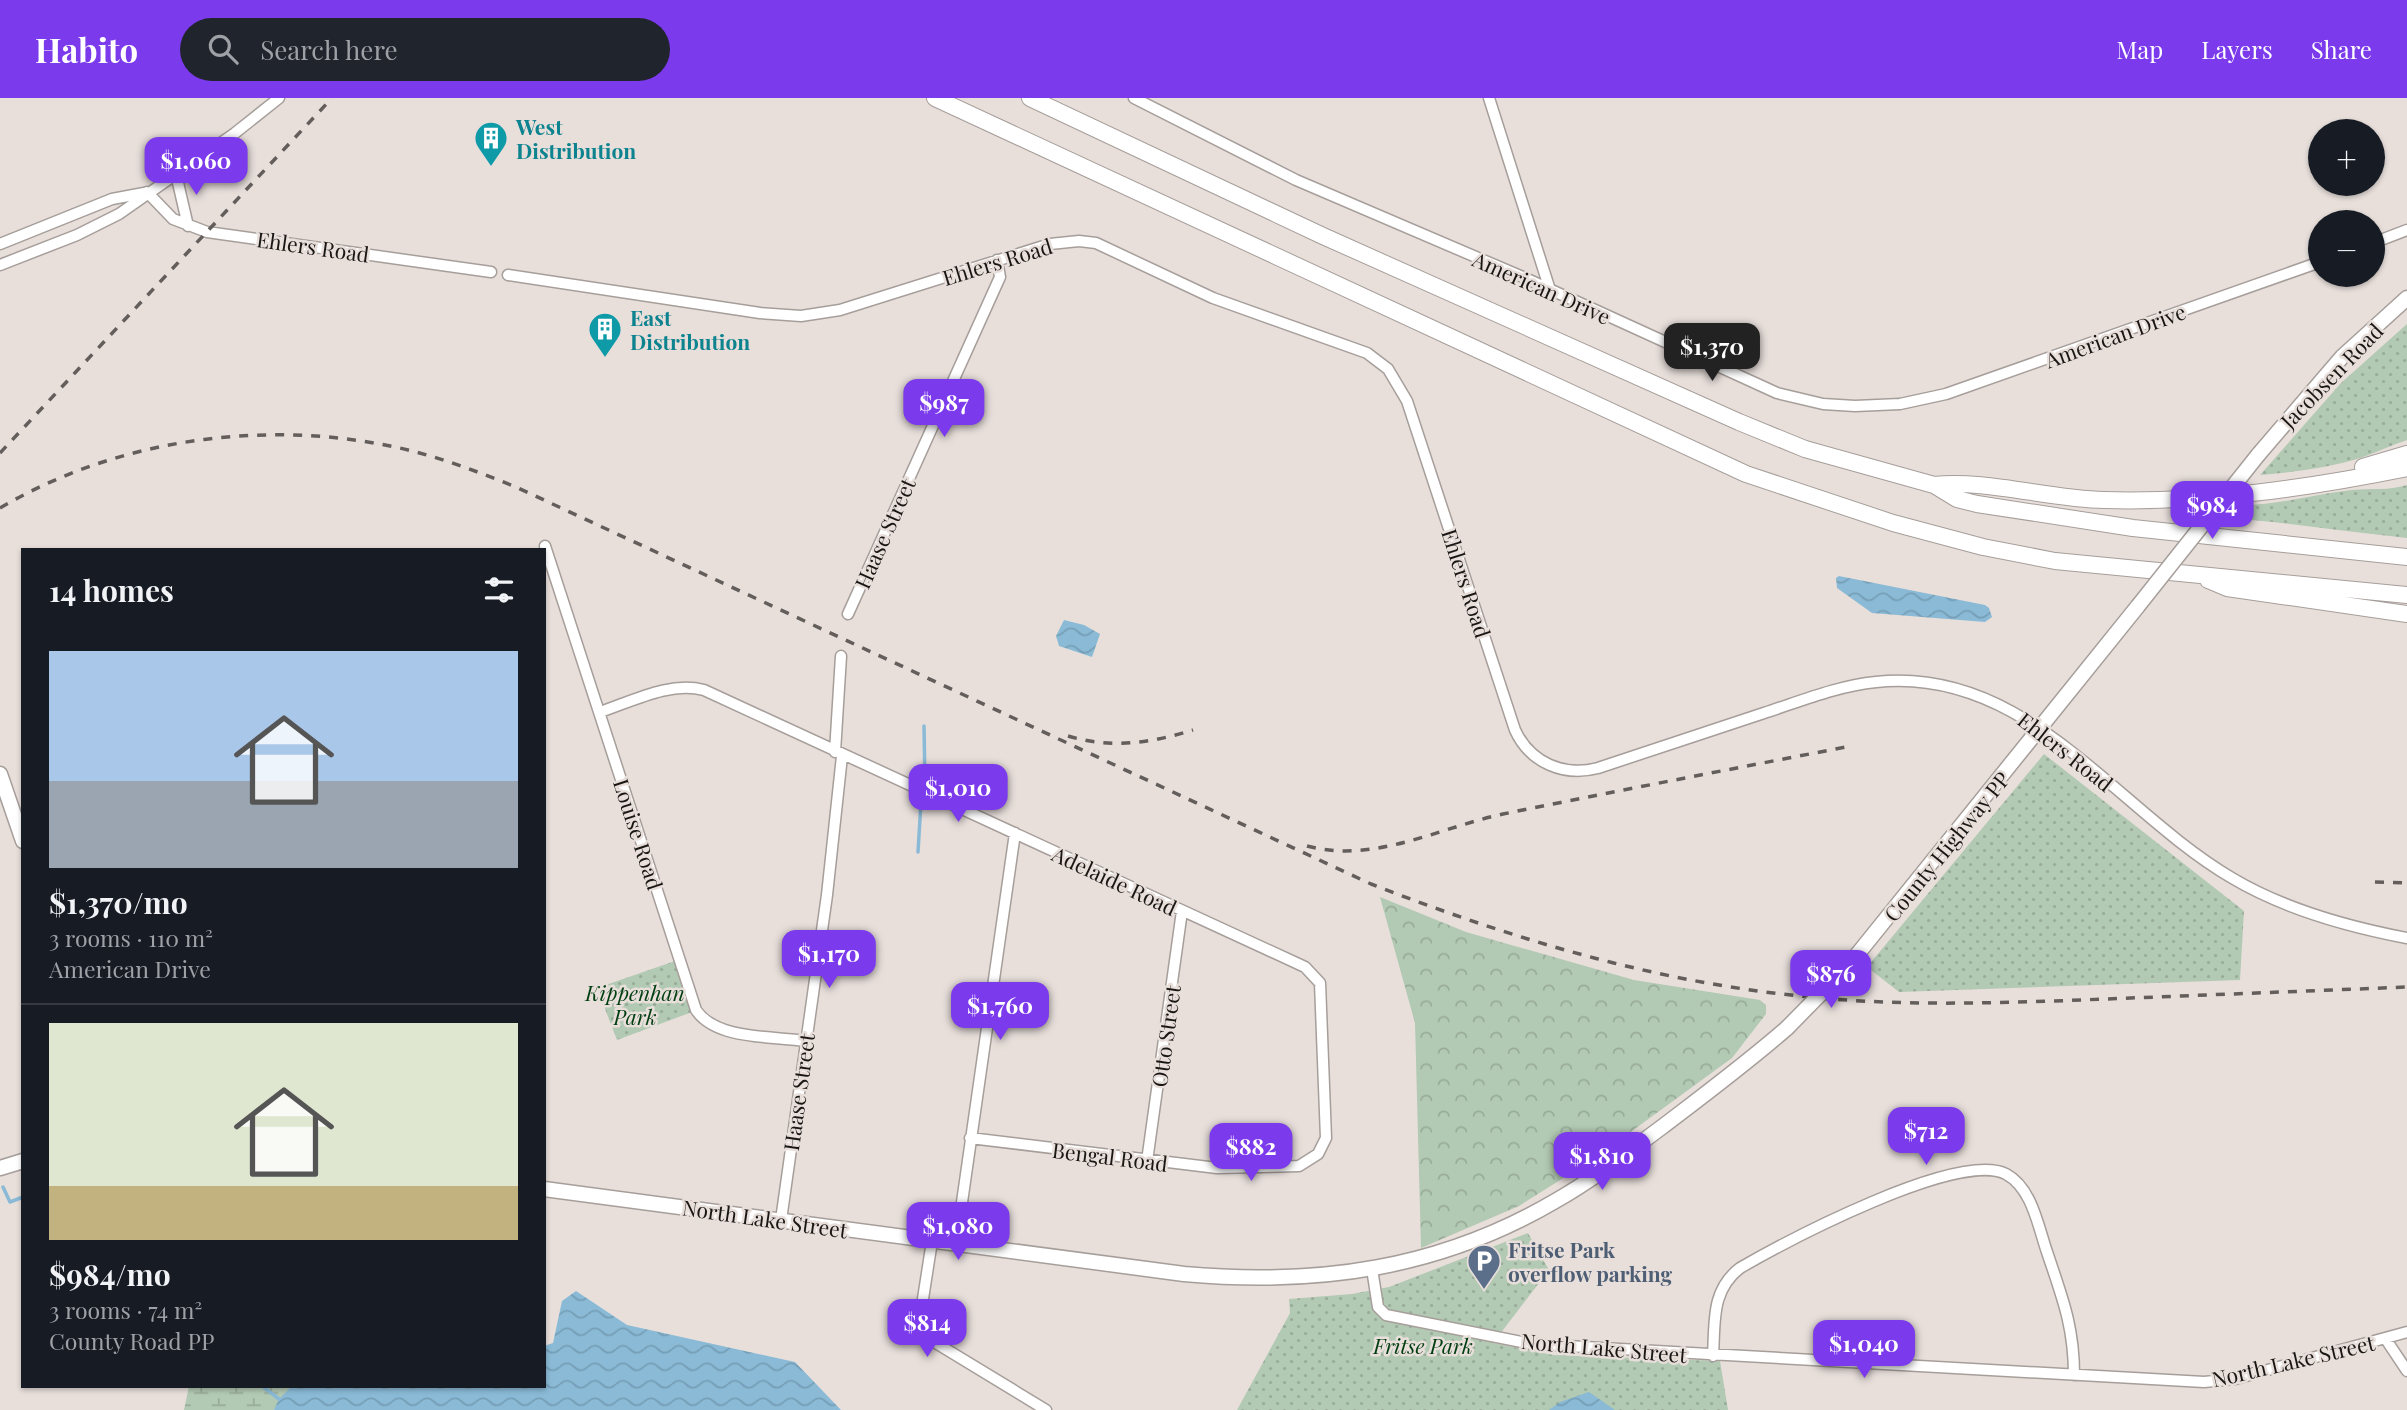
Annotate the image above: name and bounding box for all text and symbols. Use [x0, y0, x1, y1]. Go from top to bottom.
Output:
search box [180, 18, 670, 81]
text: Habito [35, 27, 138, 71]
icon: search [204, 30, 242, 68]
text: Search here [260, 32, 398, 67]
text: Map [2117, 33, 2163, 65]
text: Layers [2201, 33, 2273, 65]
text: Share [2311, 33, 2372, 65]
place label: West Distribution [515, 112, 636, 164]
building icon: West Distribution [472, 119, 510, 168]
map controls [2308, 119, 2385, 287]
button: + [2308, 119, 2385, 196]
pin: $1,060 [139, 138, 253, 197]
text: $1,060 [161, 144, 231, 175]
button: − [2308, 210, 2385, 287]
street label: Ehlers Road [255, 224, 371, 268]
street label: Ehlers Road [939, 231, 1055, 291]
street label: American Drive [1468, 244, 1615, 330]
street label: American Drive [2040, 297, 2189, 374]
place label: East Distribution [630, 303, 750, 355]
building icon: East Distribution [586, 310, 624, 359]
street label: Jacobsen Road [2273, 316, 2388, 434]
pin: $1,370 [1655, 324, 1769, 383]
text: $1,370 [1680, 330, 1744, 361]
pin: $987 [903, 380, 985, 439]
text: $987 [919, 386, 969, 417]
street label: Haase Street [847, 473, 921, 593]
pin: $984 [2171, 482, 2253, 541]
text: $984 [2187, 488, 2237, 519]
street label: Ehlers Road [1436, 525, 1498, 641]
text: 14 homes [49, 570, 174, 610]
icon: filters [480, 571, 518, 609]
icon: home [221, 697, 347, 823]
street label: Ehlers Road [2013, 705, 2119, 797]
pin: $1,010 [901, 764, 1015, 824]
street label: County Highway PP [1877, 765, 2015, 927]
text: $1,010 [925, 771, 991, 802]
street label: Louise Road [608, 775, 670, 893]
street label: Adelaide Road [1047, 838, 1182, 921]
text: $1,370/mo [49, 882, 188, 922]
text: 3 rooms · 110 m² [49, 922, 213, 953]
pin: $1,170 [772, 930, 886, 990]
text: $1,170 [798, 937, 860, 968]
pin: $876 [1790, 950, 1872, 1010]
text: American Drive [49, 953, 211, 984]
text: $876 [1806, 957, 1856, 988]
park label: Kippenhan Park [584, 978, 685, 1030]
pin: $1,760 [943, 982, 1057, 1042]
street label: Otto Street [1144, 983, 1186, 1089]
text: $1,760 [967, 989, 1033, 1020]
street label: Haase Street [776, 1031, 820, 1153]
icon: home [221, 1069, 347, 1195]
pin: $712 [1885, 1108, 1967, 1167]
text: $712 [1904, 1114, 1948, 1145]
pin: $882 [1210, 1124, 1292, 1183]
text: $882 [1225, 1130, 1277, 1161]
pin: $1,810 [1545, 1132, 1659, 1192]
street label: Bengal Road [1051, 1135, 1169, 1177]
text: $1,810 [1570, 1139, 1634, 1170]
street label: North Lake Street [681, 1193, 850, 1244]
pin: $1,080 [901, 1202, 1015, 1262]
text: $1,080 [923, 1209, 993, 1240]
place label: Fritse Park overflow parking [1508, 1235, 1673, 1287]
parking icon: Fritse Park overflow parking [1465, 1242, 1503, 1291]
text: $984/mo [49, 1254, 171, 1294]
text: 3 rooms · 74 m² [49, 1294, 202, 1325]
pin: $814 [886, 1300, 968, 1359]
text: $814 [903, 1306, 951, 1337]
pin: $1,040 [1807, 1320, 1921, 1380]
text: County Road PP [49, 1325, 214, 1356]
street label: North Lake Street [1520, 1326, 1689, 1368]
text: $1,040 [1829, 1327, 1899, 1358]
street label: North Lake Street [2209, 1328, 2378, 1392]
park label: Fritse Park [1372, 1331, 1473, 1359]

